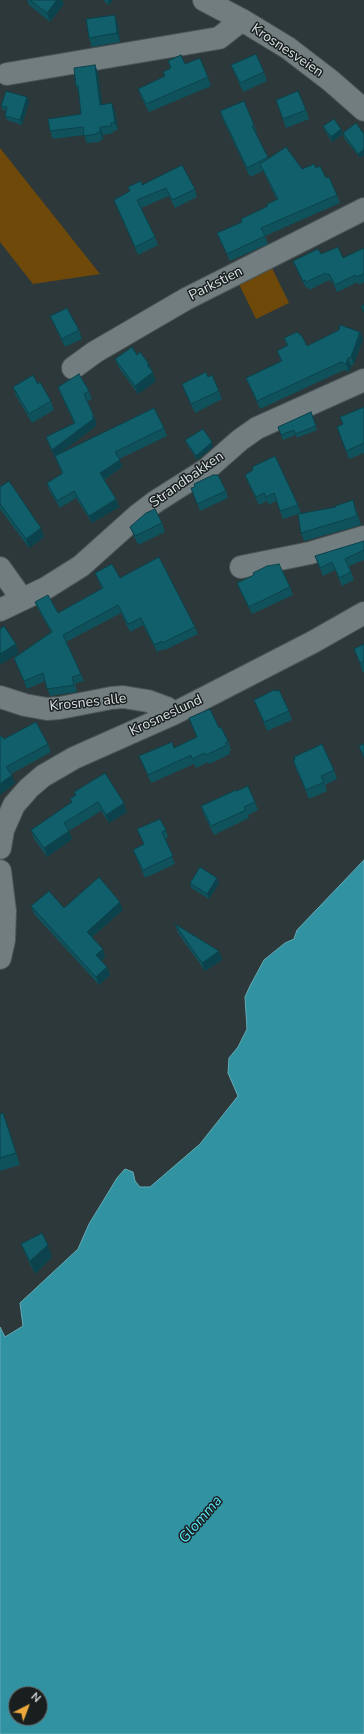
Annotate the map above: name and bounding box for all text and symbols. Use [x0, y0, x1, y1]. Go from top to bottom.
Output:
street label: Krosnesveien [248, 21, 326, 81]
street label: Parkstien [186, 263, 246, 305]
street label: Strandbakken [147, 448, 227, 512]
street label: Krosnes alle [49, 691, 127, 715]
street label: Krosneslund [127, 692, 205, 740]
water label: Glomma [175, 1493, 227, 1547]
north arrow [8, 1686, 48, 1726]
text: N [28, 1689, 44, 1706]

